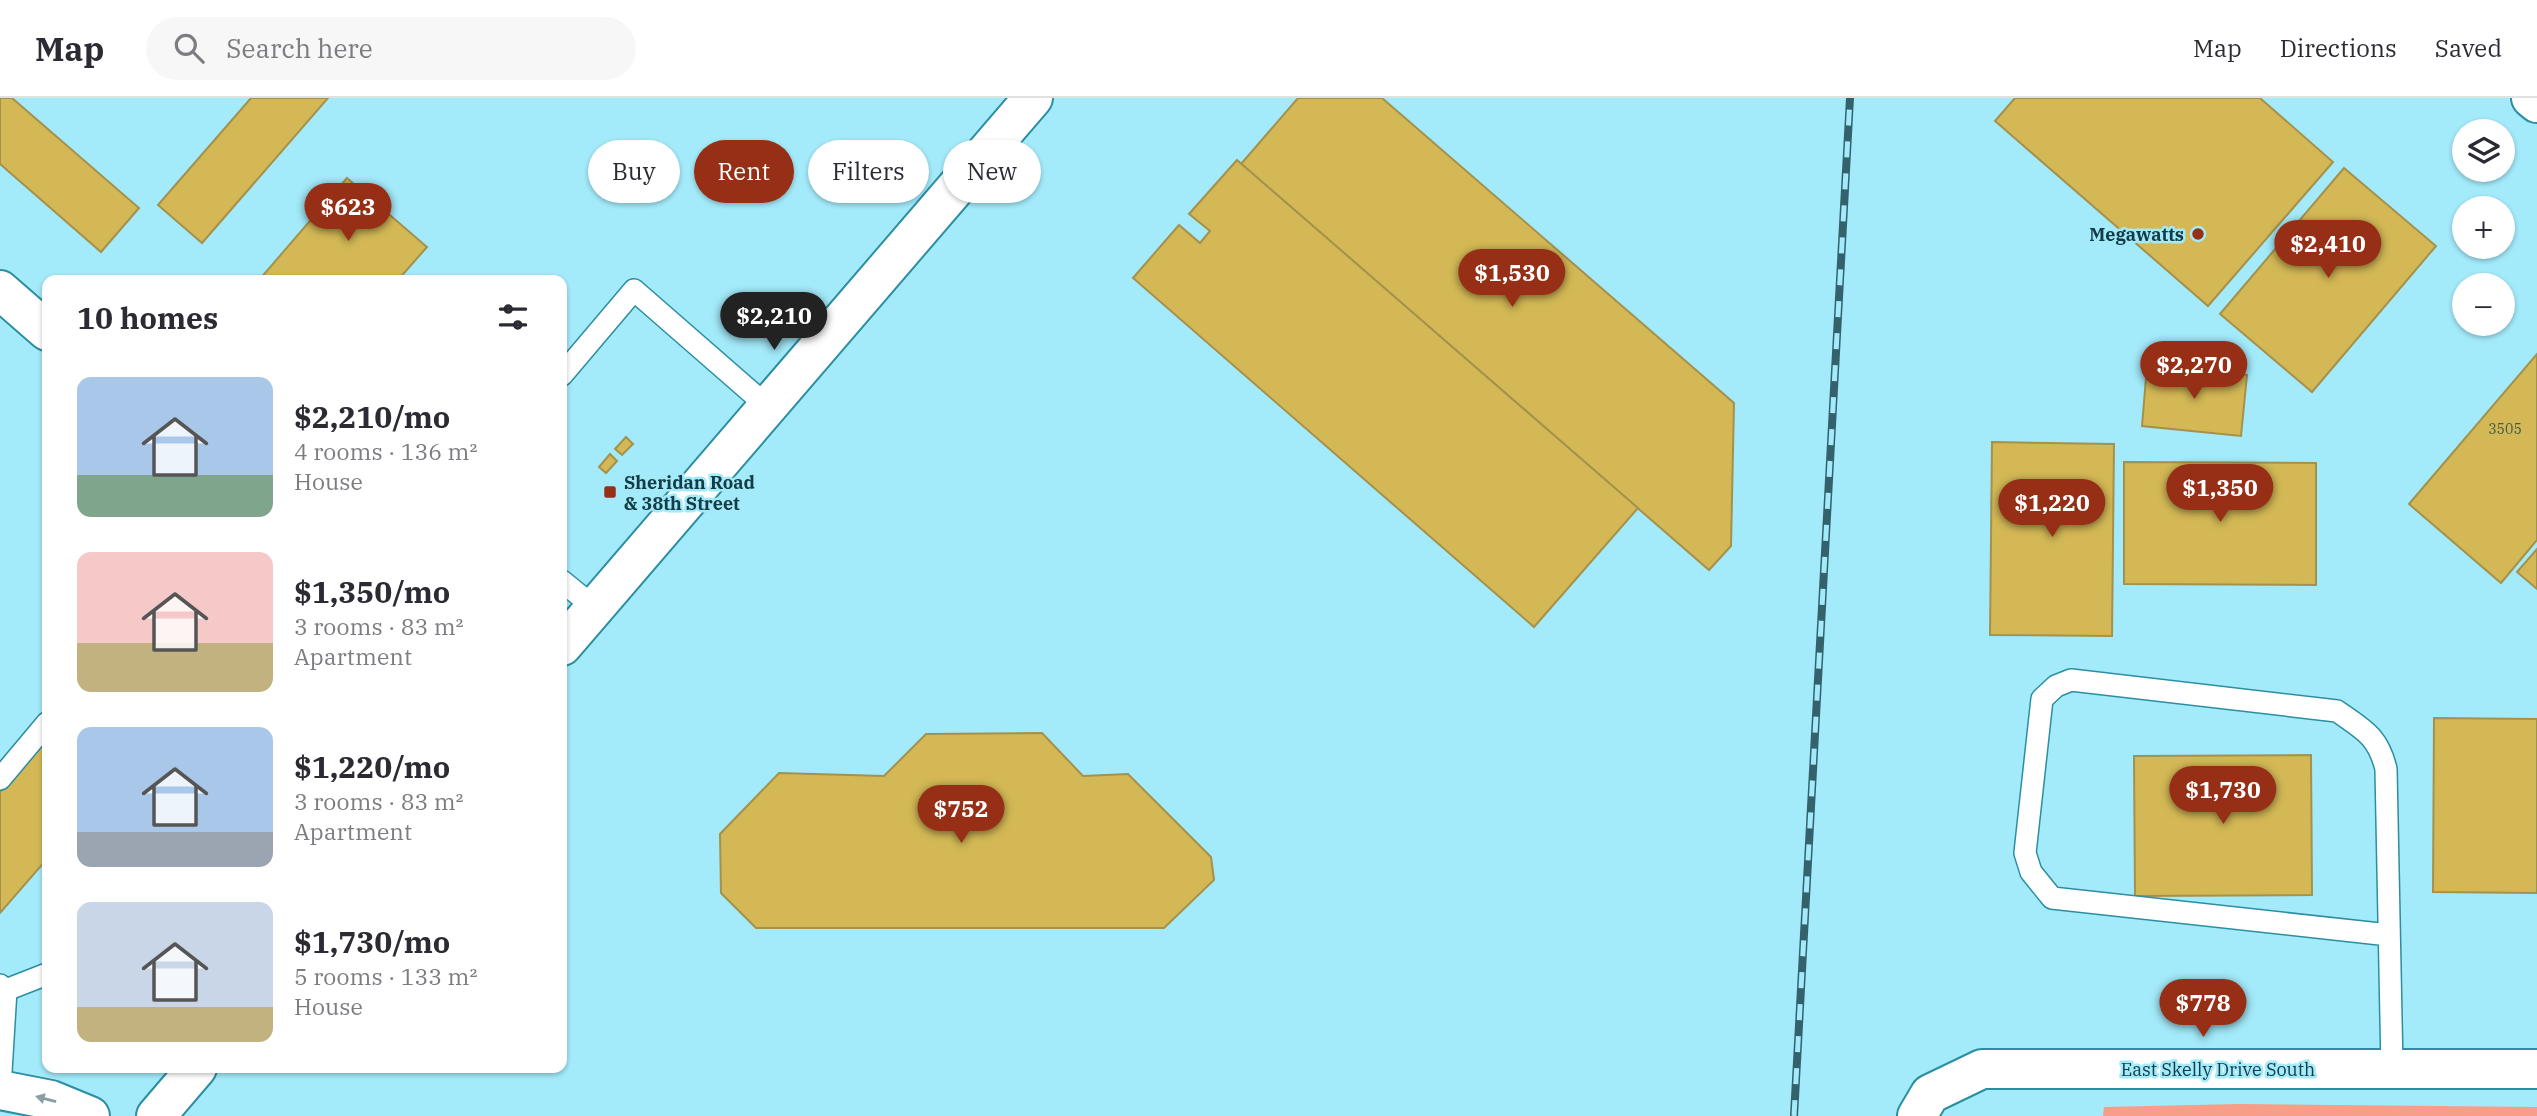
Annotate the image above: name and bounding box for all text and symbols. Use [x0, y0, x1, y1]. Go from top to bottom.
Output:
search box [146, 17, 636, 80]
text: Map [35, 27, 104, 70]
icon: search [170, 29, 208, 67]
text: Search here [226, 31, 373, 65]
text: Map [2193, 32, 2242, 64]
text: Directions [2280, 32, 2397, 64]
text: Saved [2435, 32, 2502, 64]
map controls [2452, 119, 2515, 336]
button: layers [2452, 119, 2515, 182]
chip: Buy [588, 140, 680, 203]
chip: Rent [694, 140, 794, 203]
chip: Filters [808, 140, 929, 203]
chip: New [943, 140, 1041, 203]
pin: $623 [307, 184, 389, 243]
text: $623 [320, 191, 376, 221]
button: + [2452, 196, 2515, 259]
pin: $2,410 [2271, 220, 2385, 280]
place label: Megawatts [2089, 223, 2184, 246]
marker: Megawatts [2190, 226, 2206, 242]
text: $2,410 [2290, 228, 2366, 258]
pin: $1,530 [1455, 250, 1569, 309]
text: $1,530 [1474, 257, 1550, 287]
button: − [2452, 273, 2515, 336]
pin: $2,210 [717, 292, 831, 352]
text: 10 homes [77, 298, 218, 337]
icon: filters [494, 298, 532, 336]
text: $2,210 [736, 300, 812, 330]
pin: $2,270 [2137, 342, 2251, 401]
text: $2,270 [2156, 349, 2232, 379]
text: $2,210/mo [294, 397, 450, 436]
icon: home [133, 405, 217, 489]
house number: 3505 [2488, 420, 2522, 438]
text: 4 rooms · 136 m² [294, 436, 477, 466]
pin: $1,350 [2163, 464, 2277, 524]
text: House [294, 466, 363, 496]
place label: Sheridan Road & 38th Street [624, 471, 755, 515]
text: $1,350 [2182, 472, 2258, 502]
pin: $1,220 [1995, 480, 2109, 539]
marker: Sheridan Road & 38th Street [602, 484, 618, 500]
text: $1,220 [2014, 487, 2090, 517]
text: $1,350/mo [294, 572, 450, 611]
icon: home [133, 580, 217, 664]
text: 3 rooms · 83 m² [294, 611, 464, 641]
text: Apartment [294, 641, 412, 671]
text: $1,220/mo [294, 747, 450, 786]
icon: home [133, 755, 217, 839]
pin: $1,730 [2166, 766, 2280, 826]
text: $1,730 [2185, 774, 2261, 804]
text: 3 rooms · 83 m² [294, 786, 464, 816]
pin: $752 [920, 786, 1002, 845]
text: $752 [933, 793, 989, 823]
text: Apartment [294, 816, 412, 846]
text: $1,730/mo [294, 922, 450, 961]
icon: home [133, 930, 217, 1014]
text: 5 rooms · 133 m² [294, 961, 477, 991]
pin: $778 [2162, 979, 2244, 1039]
text: $778 [2175, 987, 2231, 1017]
text: House [294, 991, 363, 1021]
street label: East Skelly Drive South [2121, 1058, 2315, 1081]
one-way arrow [35, 1094, 56, 1104]

